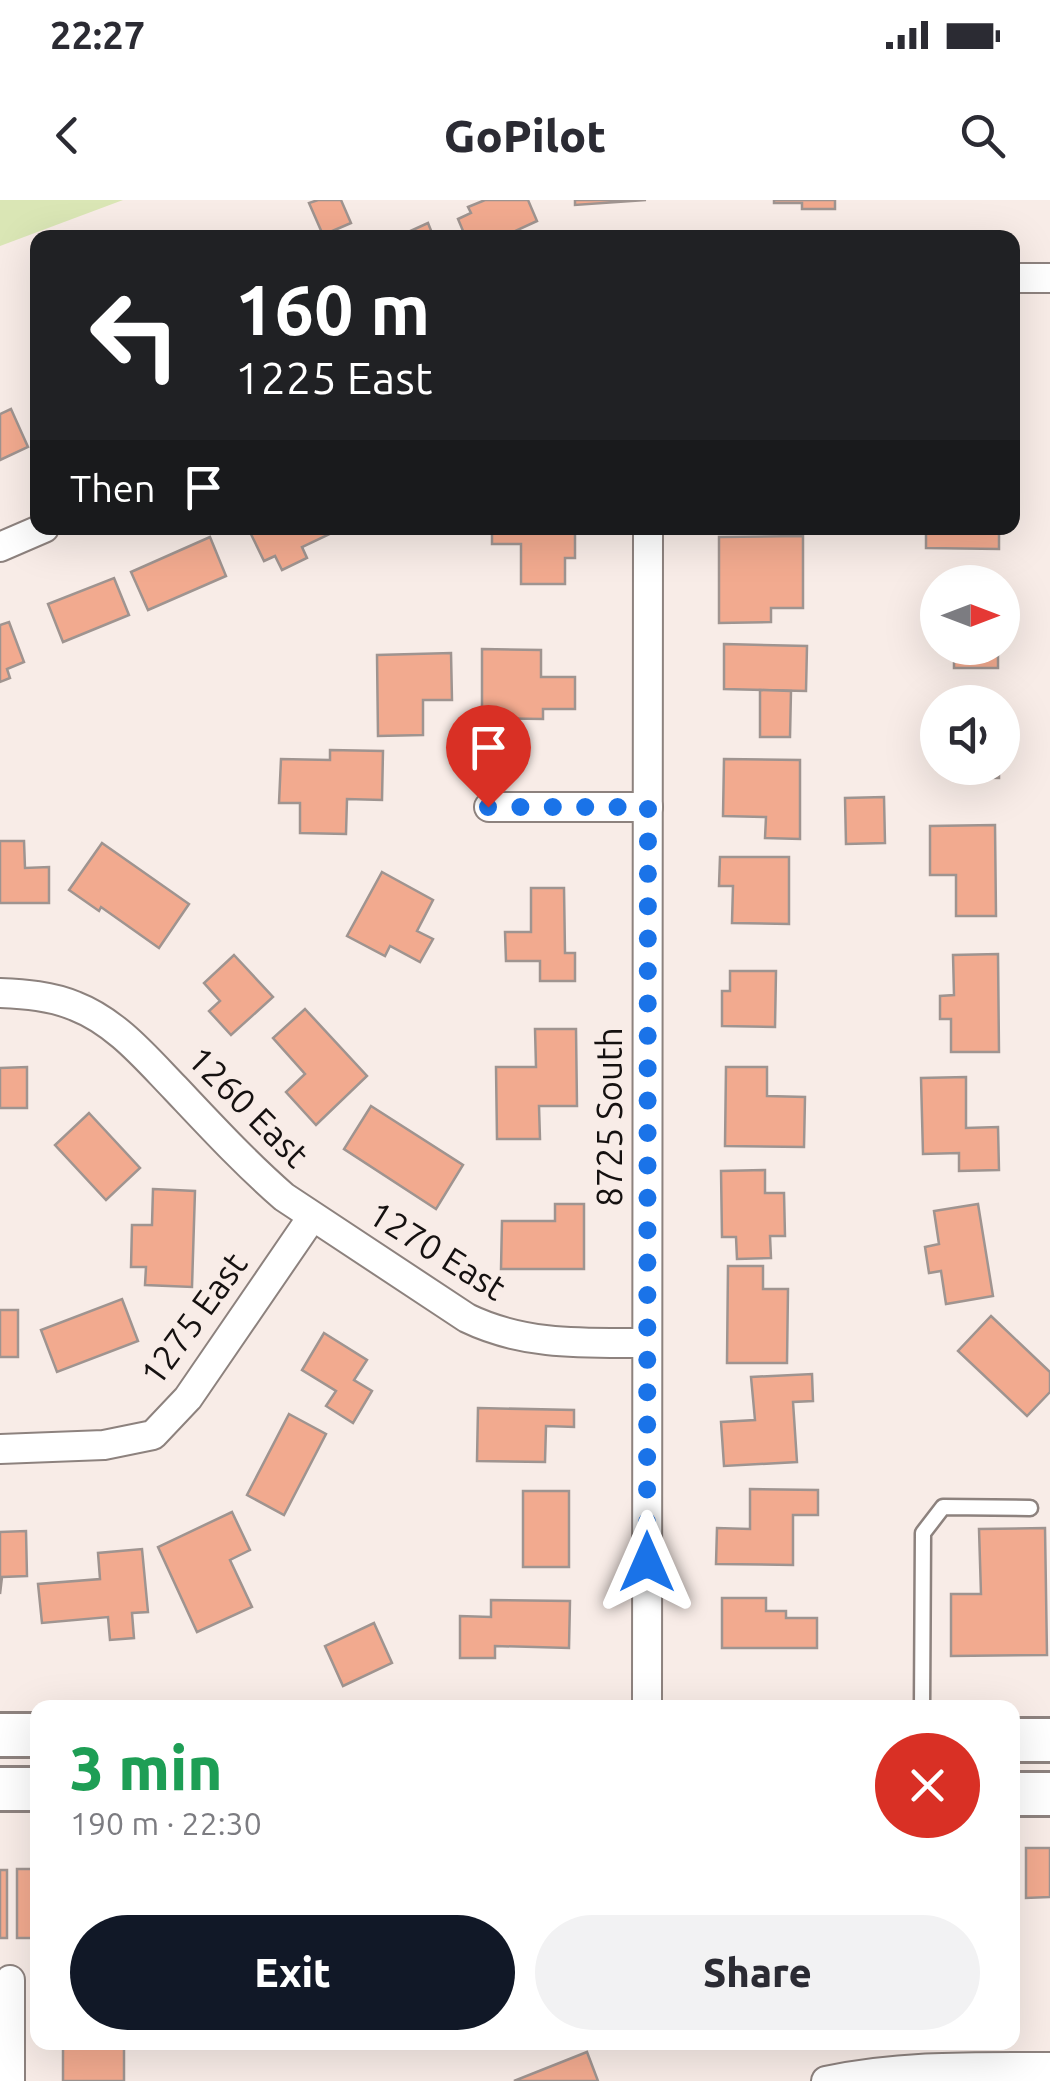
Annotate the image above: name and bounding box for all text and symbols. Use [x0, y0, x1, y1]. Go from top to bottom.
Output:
text: 22:27 [50, 14, 145, 56]
icon: back [40, 108, 95, 163]
icon: search [955, 108, 1010, 163]
text: GoPilot [444, 110, 606, 161]
icon: left [70, 270, 200, 400]
text: 160 m [235, 270, 430, 348]
text: 1225 East [235, 352, 432, 403]
icon: arrive [176, 460, 231, 515]
text: Then [70, 467, 156, 509]
north arrow [920, 565, 1020, 665]
map controls [920, 565, 1020, 785]
button: sound [920, 685, 1020, 785]
pin [446, 705, 531, 808]
icon: arrive [461, 720, 516, 775]
street label: 8725 South [589, 1027, 629, 1207]
street label: 1260 East [180, 1038, 317, 1175]
street label: 1270 East [362, 1193, 513, 1308]
street label: 1275 East [132, 1244, 255, 1392]
position arrow [595, 1510, 699, 1614]
button: close [875, 1733, 980, 1838]
text: 3 min [70, 1734, 223, 1801]
text: 190 m · 22:30 [70, 1805, 262, 1841]
button: Exit [70, 1915, 515, 2030]
button: Share [535, 1915, 980, 2030]

